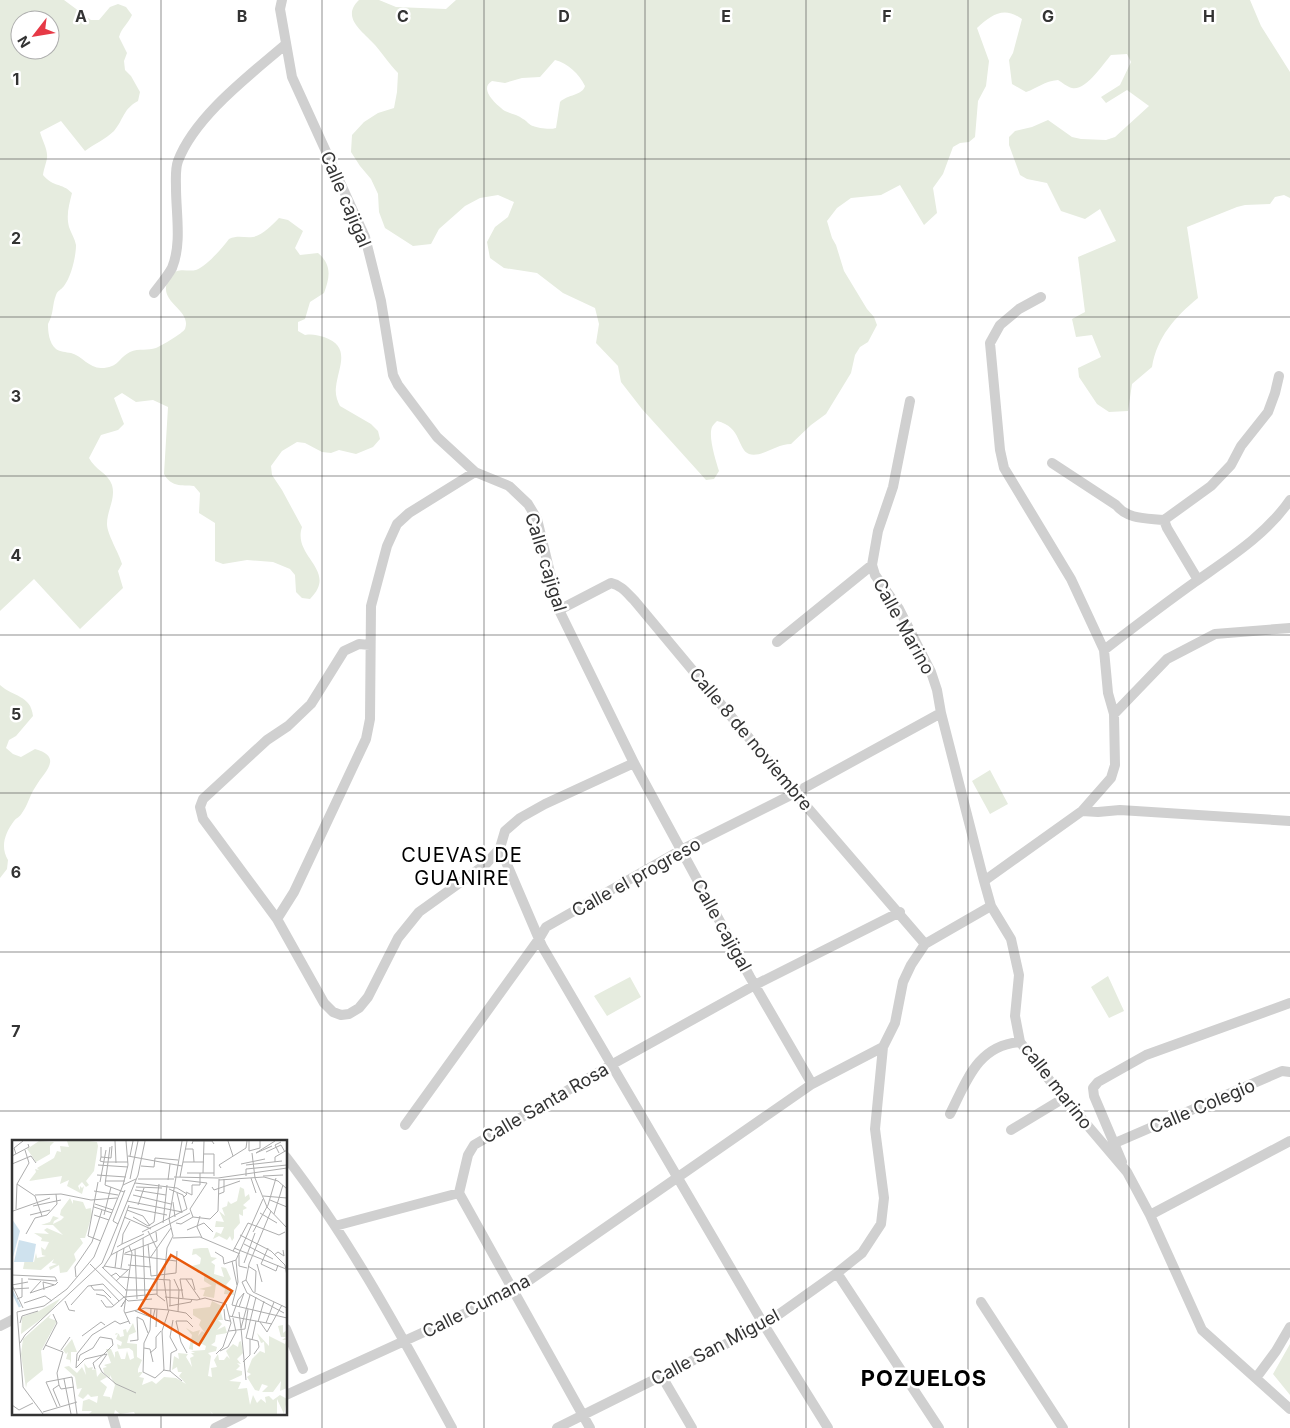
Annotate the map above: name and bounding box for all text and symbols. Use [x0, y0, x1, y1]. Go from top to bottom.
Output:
text: A [75, 6, 87, 26]
text: B [237, 6, 247, 26]
text: C [397, 6, 409, 26]
text: D [558, 6, 570, 26]
text: E [721, 6, 731, 26]
text: F [882, 6, 892, 26]
text: G [1042, 6, 1054, 26]
text: H [1203, 6, 1215, 26]
north arrow [10, 10, 60, 60]
text: N [13, 33, 33, 51]
text: 1 [13, 69, 19, 89]
street label: Calle cajigal [316, 148, 376, 250]
text: 2 [11, 228, 21, 248]
text: 3 [11, 386, 21, 406]
street label: Calle cajigal [521, 510, 571, 614]
text: 4 [11, 545, 22, 565]
street label: Calle Marino [869, 574, 939, 678]
street label: Calle 8 de noviembre [685, 663, 817, 815]
text: 5 [11, 704, 21, 724]
street label: Calle el progreso [568, 833, 704, 921]
district label: CUEVAS DE GUANIRE [401, 843, 523, 890]
text: 6 [11, 862, 21, 882]
street label: Calle cajigal [688, 875, 756, 975]
text: 7 [11, 1021, 21, 1041]
street label: calle marino [1017, 1039, 1097, 1133]
street label: Calle Santa Rosa [478, 1058, 612, 1148]
street label: Calle Colegio [1146, 1074, 1258, 1138]
inset map [12, 1140, 288, 1416]
street label: Calle Cumana [419, 1270, 533, 1342]
street label: Calle San Miguel [647, 1304, 783, 1390]
district label: POZUELOS [861, 1365, 987, 1391]

